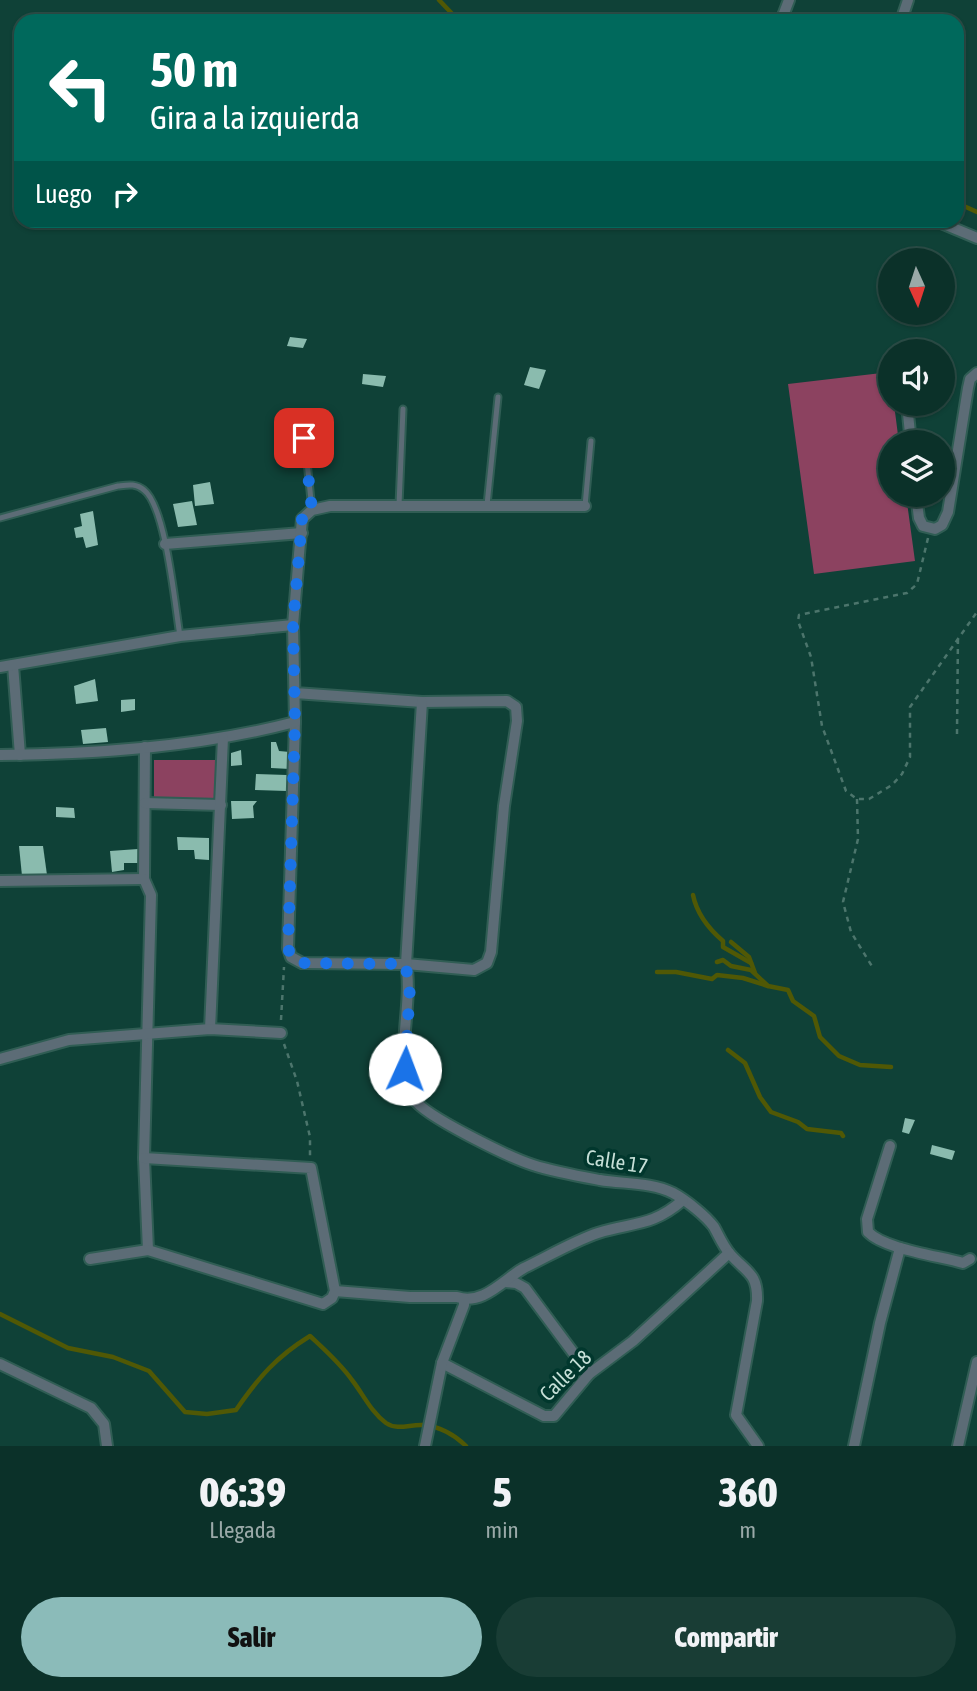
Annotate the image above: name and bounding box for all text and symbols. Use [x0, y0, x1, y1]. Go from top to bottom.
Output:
text: 50 m [150, 41, 238, 97]
icon: left [35, 42, 126, 133]
text: Gira a la izquierda [150, 99, 360, 136]
icon: right [106, 175, 144, 213]
text: Luego [35, 179, 92, 209]
north arrow [878, 248, 956, 326]
map controls [878, 248, 955, 507]
button: sound [878, 339, 955, 416]
pin [274, 408, 334, 468]
icon: arrive [285, 419, 323, 457]
button: layers [878, 430, 955, 507]
position arrow [368, 1032, 442, 1106]
street label: Calle 17 [584, 1144, 650, 1178]
street label: Calle 18 [534, 1345, 596, 1405]
text: 06:39 [200, 1468, 286, 1516]
text: 5 [492, 1468, 512, 1516]
text: 360 [718, 1468, 777, 1516]
text: Llegada [209, 1517, 276, 1543]
text: min [486, 1517, 519, 1543]
text: m [740, 1517, 756, 1543]
button: Salir [21, 1597, 482, 1677]
button: Compartir [496, 1597, 956, 1677]

